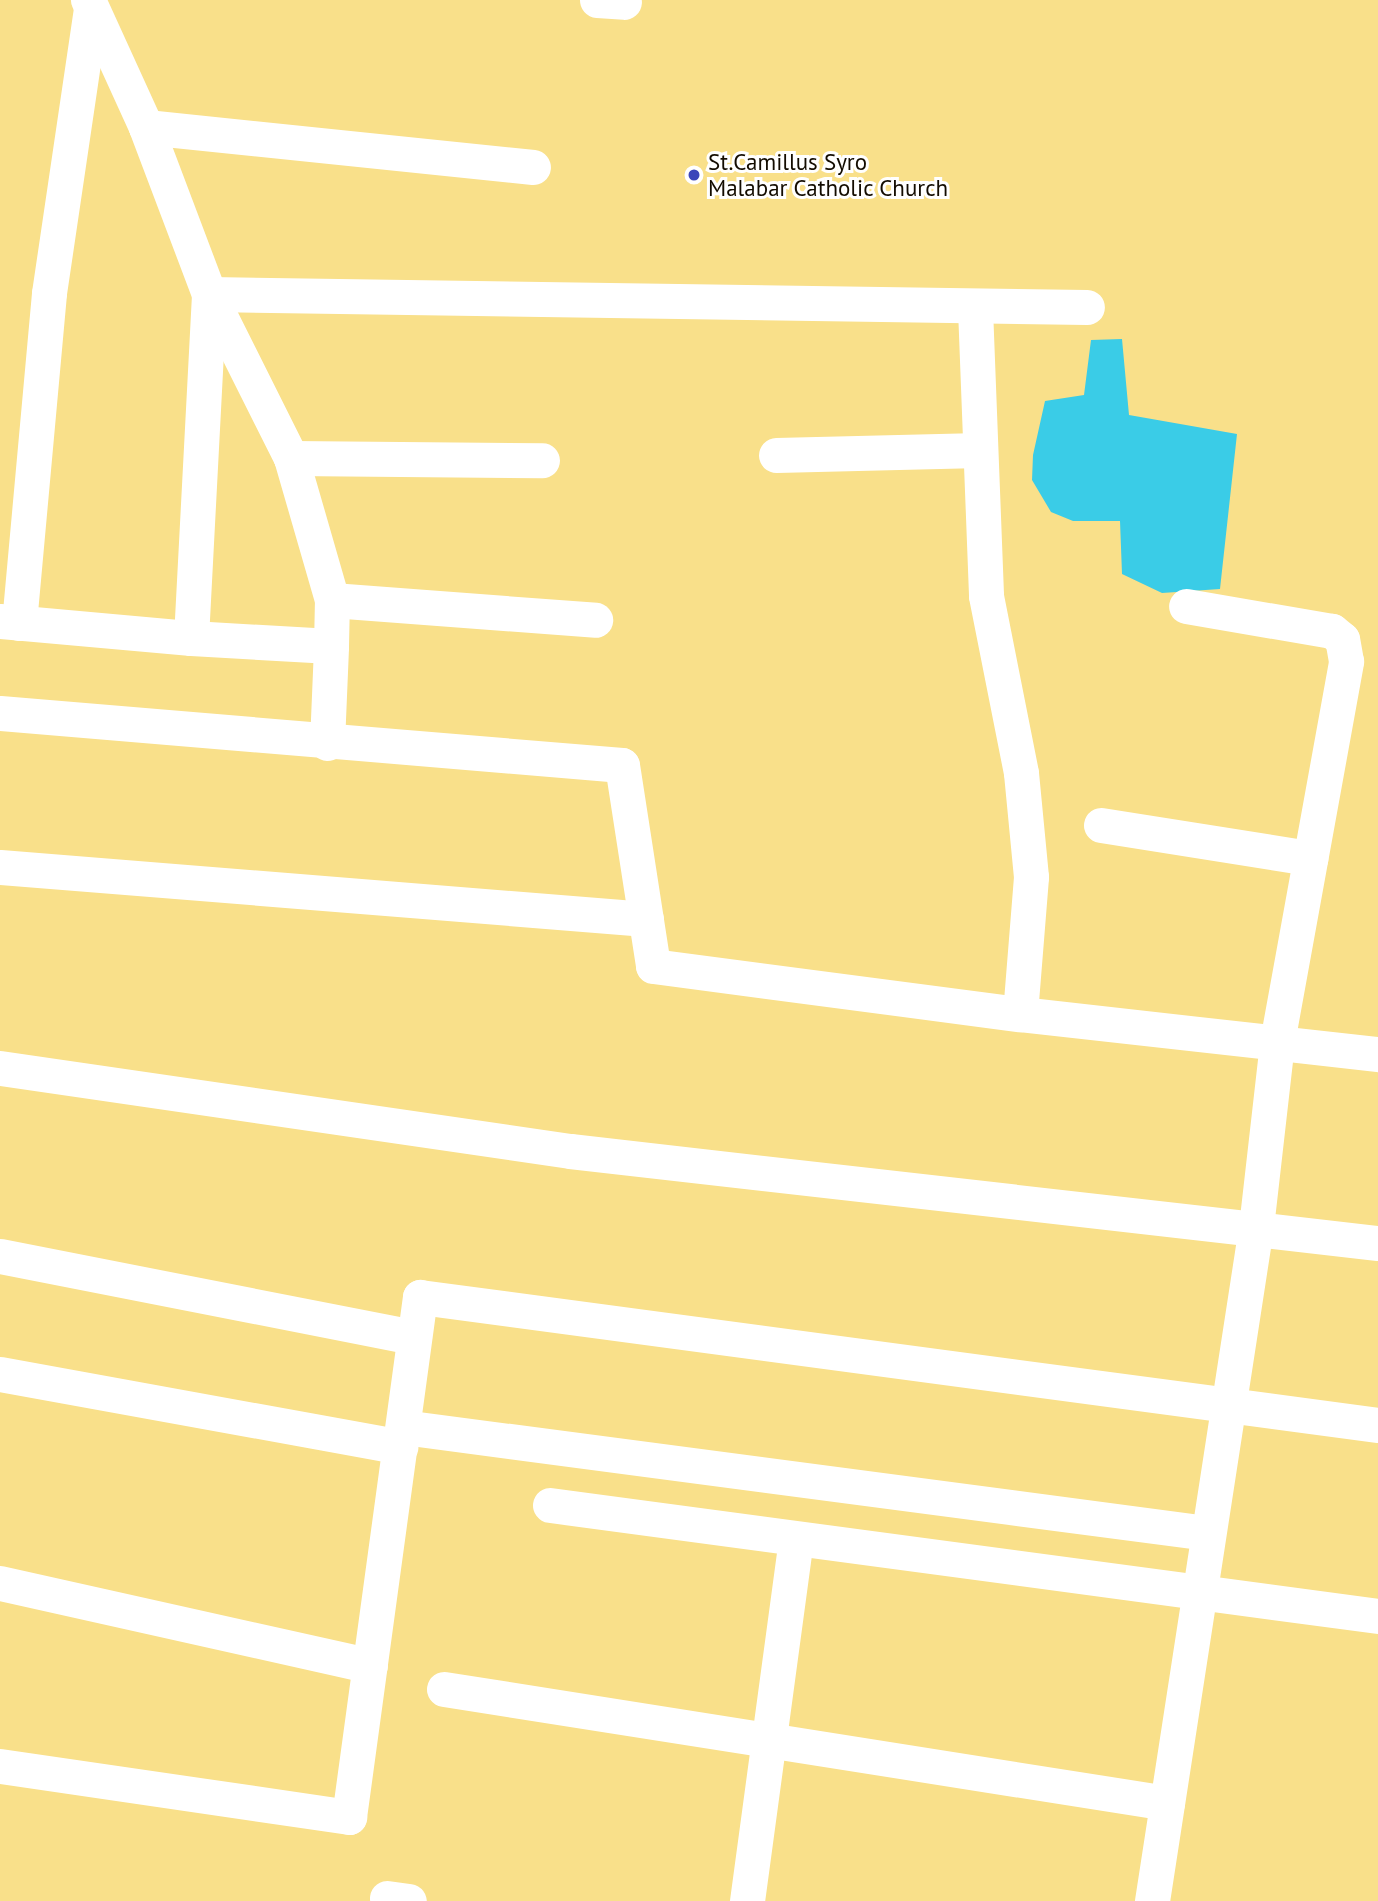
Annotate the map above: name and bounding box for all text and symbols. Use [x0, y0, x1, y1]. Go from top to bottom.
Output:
place label: St.Camillus Syro Malabar Catholic Church [708, 148, 949, 202]
marker: St.Camillus Syro Malabar Catholic Church [686, 167, 702, 183]

